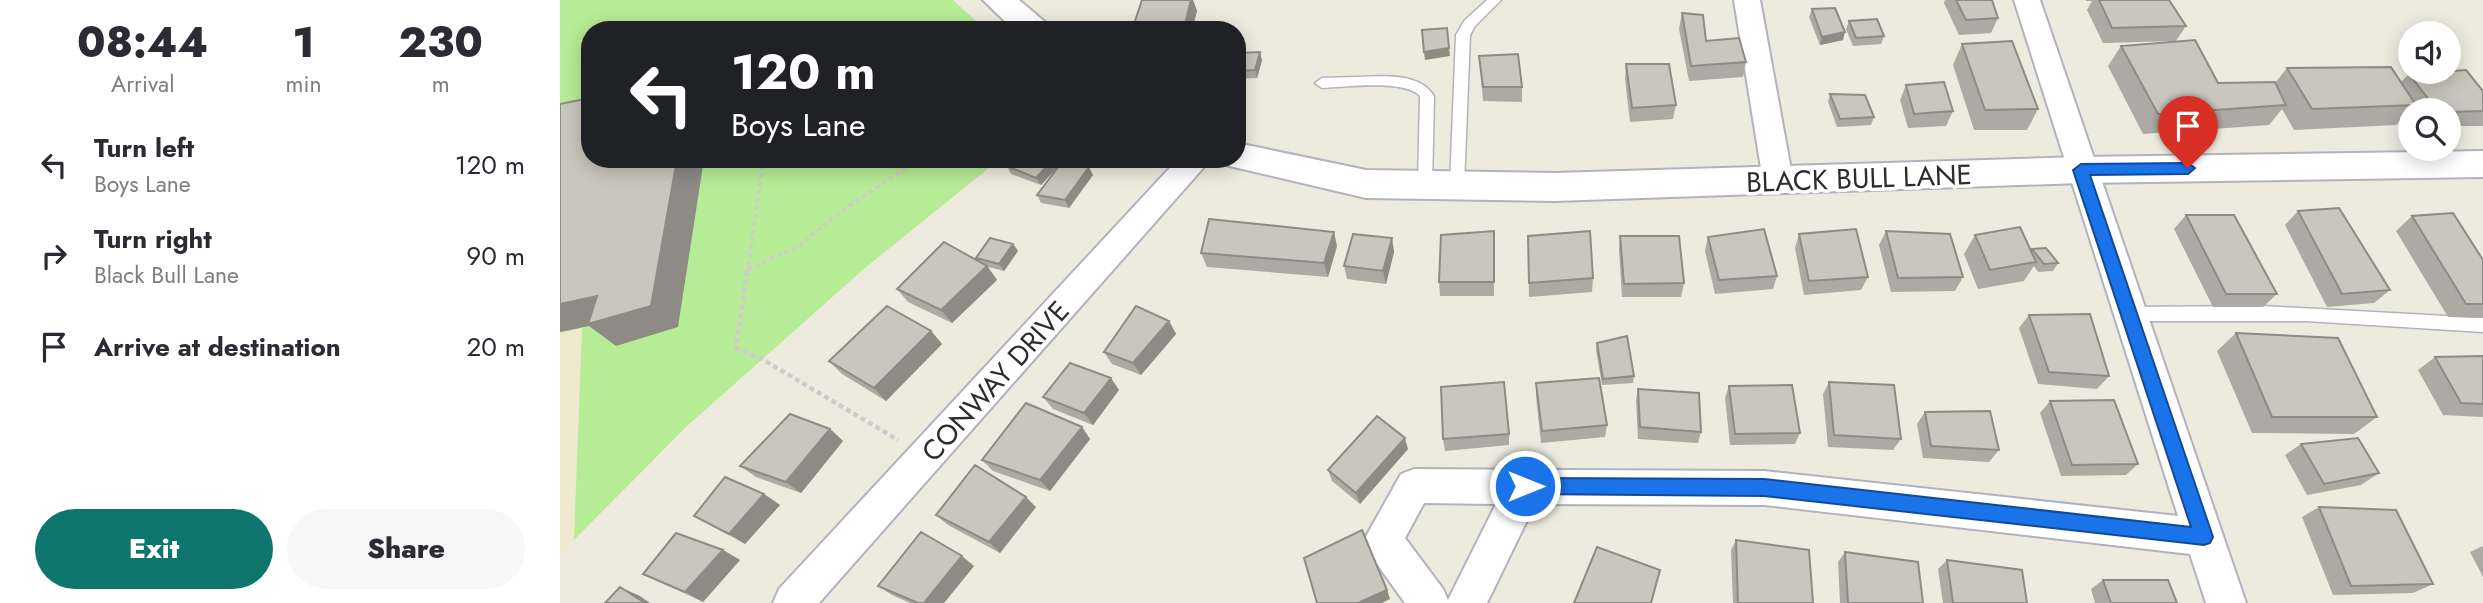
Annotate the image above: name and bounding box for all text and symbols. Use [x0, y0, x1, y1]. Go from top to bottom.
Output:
text: 08:44 [77, 12, 208, 73]
text: 1 [292, 12, 315, 73]
text: 230 [399, 12, 483, 73]
map controls [2398, 21, 2461, 161]
button: sound [2398, 21, 2461, 84]
text: 120 m [731, 37, 875, 107]
icon: left [616, 49, 707, 140]
text: Arrival [111, 67, 174, 101]
text: min [285, 67, 321, 101]
text: m [432, 67, 450, 101]
pin [2158, 96, 2218, 168]
button: search [2398, 98, 2461, 161]
text: Boys Lane [731, 102, 866, 148]
icon: arrive [2169, 107, 2207, 145]
text: Turn left [94, 129, 194, 167]
icon: left [35, 146, 73, 184]
text: 120 m [455, 146, 525, 184]
street label: BLACK BULL LANE [1745, 154, 1973, 203]
text: Boys Lane [94, 167, 191, 201]
text: Turn right [94, 220, 212, 258]
icon: right [35, 237, 73, 275]
text: 90 m [466, 237, 525, 275]
text: Black Bull Lane [94, 258, 239, 292]
street label: CONWAY DRIVE [912, 292, 1079, 471]
icon: arrive [35, 328, 73, 366]
text: Arrive at destination [94, 328, 341, 366]
text: 20 m [467, 328, 525, 366]
position arrow [1488, 449, 1562, 523]
button: Exit [35, 509, 273, 589]
button: Share [287, 509, 525, 589]

